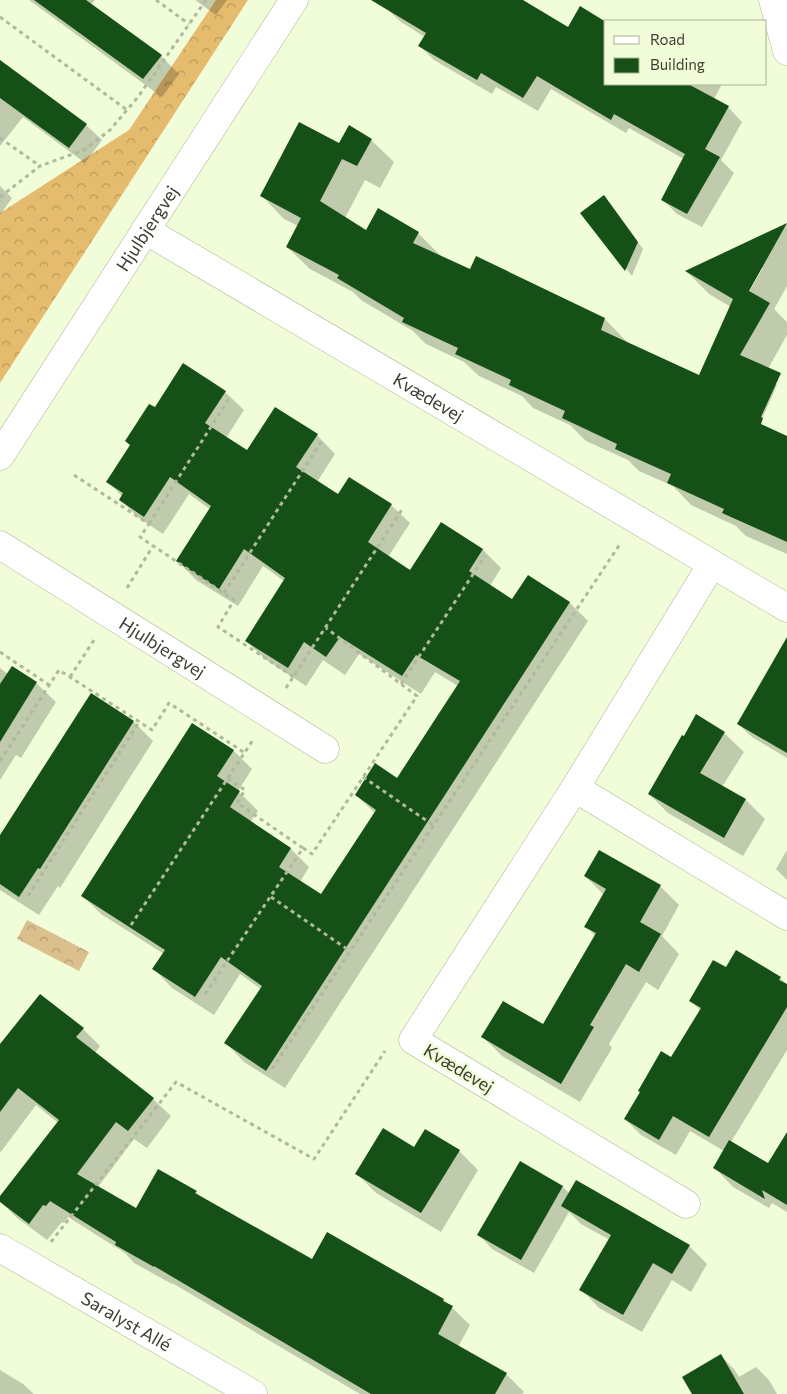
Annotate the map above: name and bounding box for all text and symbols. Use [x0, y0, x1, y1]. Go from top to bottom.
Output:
legend [604, 20, 767, 85]
text: Road [650, 30, 685, 48]
text: Building [650, 55, 705, 73]
street label: Hjulbjergvej [111, 181, 183, 275]
street label: Kvædevej [389, 368, 468, 426]
street label: Hjulbjergvej [115, 612, 210, 682]
street label: Kvædevej [420, 1039, 498, 1097]
street label: Saralyst Allé [78, 1286, 175, 1356]

